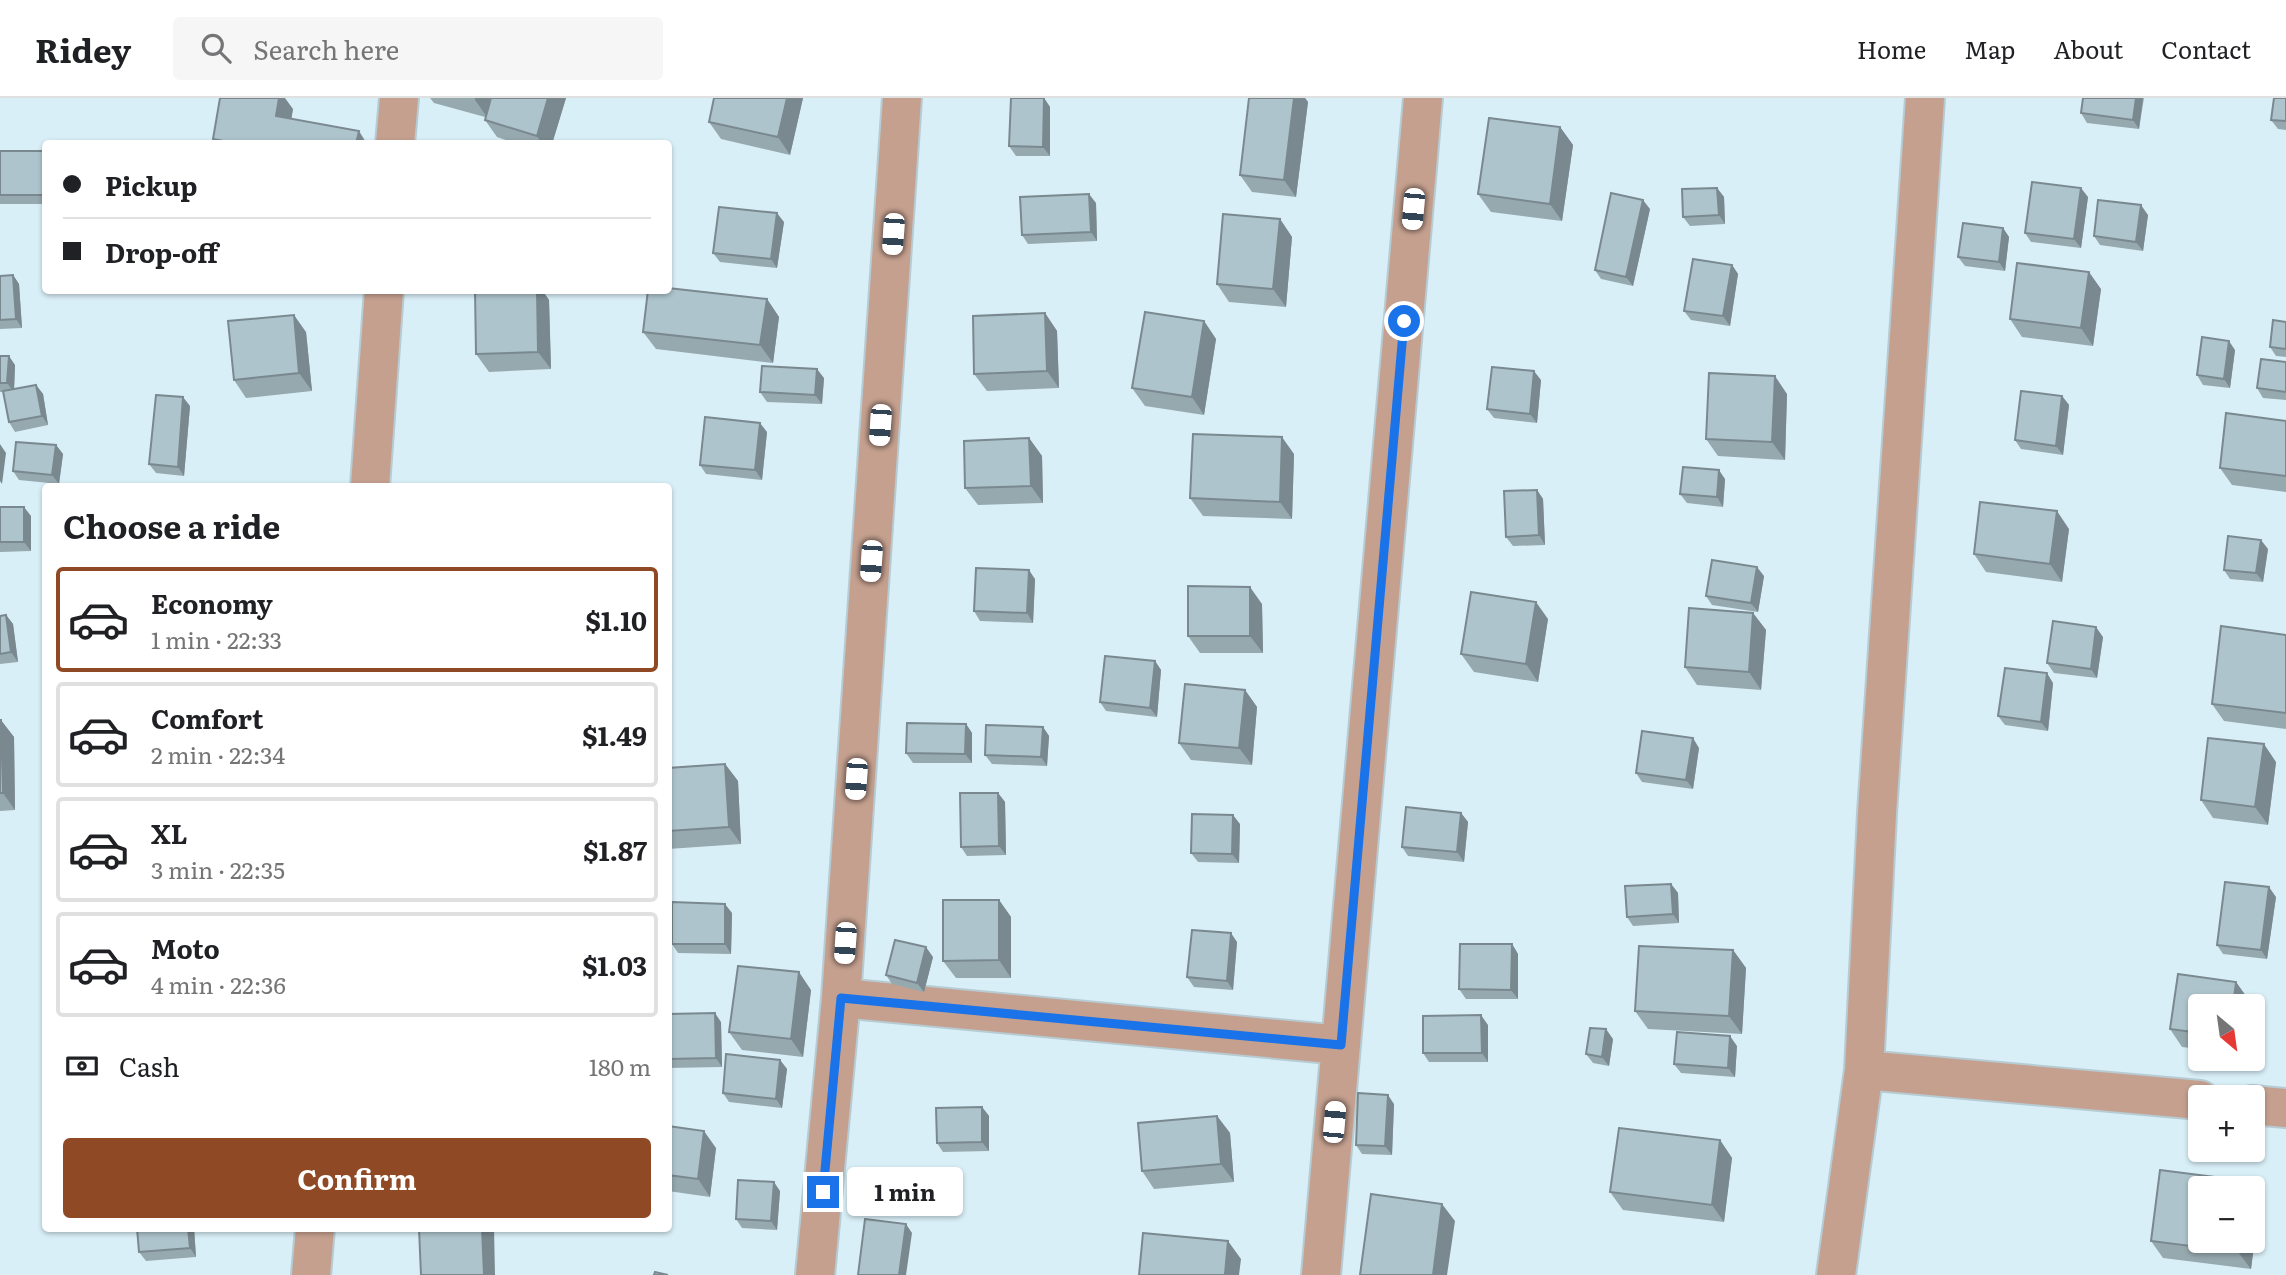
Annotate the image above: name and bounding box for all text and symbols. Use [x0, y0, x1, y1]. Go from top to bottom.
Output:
search box [173, 17, 663, 80]
text: Ridey [35, 24, 131, 73]
icon: search [197, 29, 235, 67]
text: Search here [253, 29, 399, 68]
text: Home [1857, 31, 1926, 66]
text: Map [1964, 31, 2015, 66]
text: About [2053, 31, 2123, 66]
text: Contact [2161, 31, 2251, 66]
text: Pickup [105, 165, 197, 204]
car [1401, 187, 1426, 231]
car [882, 212, 905, 256]
text: Drop-off [105, 232, 218, 271]
route start [1388, 305, 1420, 337]
car [869, 403, 892, 447]
text: Choose a ride [63, 501, 280, 549]
car [860, 539, 883, 583]
text: Economy [151, 583, 273, 622]
icon: car [67, 588, 130, 651]
text: $1.10 [585, 600, 647, 639]
text: 1 min · 22:33 [151, 622, 282, 656]
text: Comfort [151, 698, 263, 737]
icon: car [67, 703, 130, 766]
text: $1.49 [582, 715, 647, 754]
text: 2 min · 22:34 [151, 737, 285, 771]
car [845, 757, 868, 801]
text: XL [151, 813, 188, 852]
icon: car [67, 818, 130, 881]
text: $1.87 [583, 830, 647, 869]
text: 3 min · 22:35 [151, 852, 285, 886]
car [834, 921, 857, 965]
text: Moto [151, 928, 220, 967]
icon: car [67, 933, 130, 996]
text: $1.03 [582, 945, 647, 984]
text: 4 min · 22:36 [151, 967, 286, 1001]
north arrow [2188, 994, 2264, 1071]
map controls [2188, 994, 2265, 1253]
text: Cash [119, 1046, 180, 1085]
icon: cash [63, 1047, 101, 1085]
text: 180 m [589, 1049, 651, 1083]
button: + [2188, 1085, 2265, 1162]
car [1322, 1100, 1347, 1144]
button: Confirm [63, 1138, 651, 1218]
callout: 1 min [848, 1168, 963, 1216]
text: 1 min [874, 1174, 936, 1208]
route end [807, 1176, 839, 1208]
button: − [2188, 1176, 2265, 1253]

